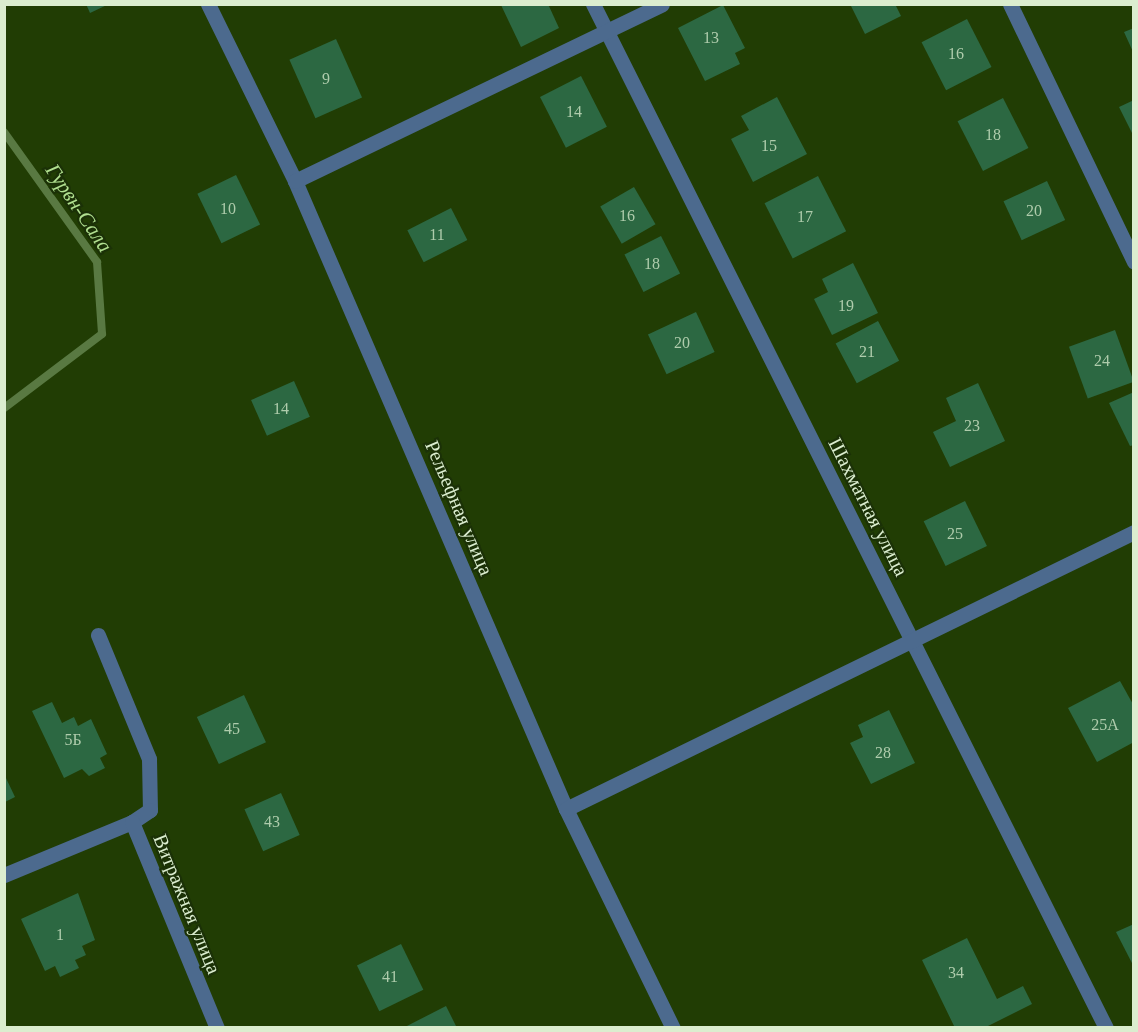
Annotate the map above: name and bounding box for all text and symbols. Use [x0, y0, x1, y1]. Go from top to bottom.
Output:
house number: 13 [703, 28, 719, 48]
house number: 16 [948, 44, 964, 64]
house number: 9 [322, 69, 330, 89]
house number: 14 [566, 102, 582, 122]
house number: 18 [985, 125, 1001, 145]
house number: 15 [761, 136, 777, 156]
water label: Гурвн-Сала [40, 159, 118, 257]
house number: 10 [220, 199, 236, 219]
house number: 20 [1026, 201, 1042, 221]
house number: 16 [619, 206, 635, 226]
house number: 17 [797, 207, 813, 227]
house number: 11 [429, 225, 445, 245]
house number: 18 [644, 254, 660, 274]
house number: 19 [838, 296, 854, 316]
house number: 20 [674, 333, 690, 353]
house number: 21 [859, 342, 875, 362]
house number: 24 [1094, 351, 1110, 371]
house number: 14 [273, 399, 289, 419]
house number: 23 [964, 416, 980, 436]
street label: Шахматная улица [823, 434, 913, 580]
street label: Рельефная улица [420, 437, 498, 579]
house number: 25 [947, 524, 963, 544]
house number: 25А [1091, 715, 1119, 735]
house number: 45 [224, 719, 240, 739]
house number: 5Б [64, 730, 82, 750]
house number: 28 [875, 743, 891, 763]
house number: 43 [264, 812, 280, 832]
street label: Витражная улица [148, 830, 226, 978]
house number: 1 [56, 925, 64, 945]
house number: 34 [948, 963, 964, 983]
house number: 41 [382, 967, 398, 987]

